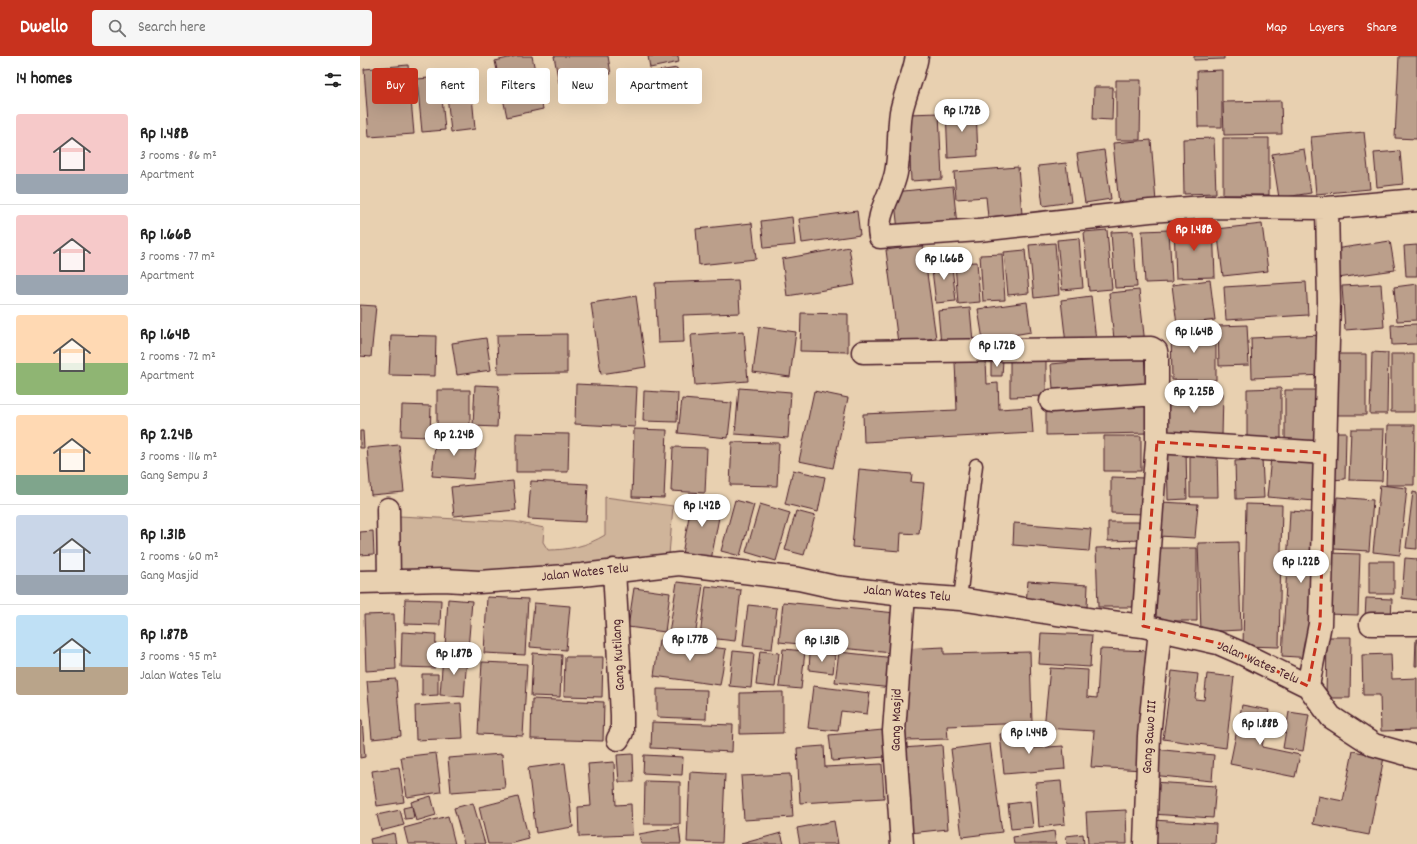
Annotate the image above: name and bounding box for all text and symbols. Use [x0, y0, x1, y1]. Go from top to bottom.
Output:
search box [92, 10, 372, 46]
text: Dwello [20, 15, 68, 42]
icon: search [106, 17, 128, 39]
text: Search here [138, 17, 206, 39]
text: Map [1266, 18, 1287, 38]
text: Layers [1309, 18, 1344, 38]
text: Share [1366, 18, 1397, 38]
text: 14 homes [16, 68, 72, 92]
chip: Buy [372, 68, 418, 104]
chip: Rent [426, 68, 479, 104]
chip: Filters [487, 68, 550, 104]
chip: New [558, 68, 608, 104]
chip: Apartment [616, 68, 702, 104]
icon: filters [322, 69, 344, 91]
pin: Rp 1.72B [921, 99, 1003, 133]
text: Rp 1.72B [943, 102, 981, 121]
text: Rp 1.48B [140, 123, 188, 147]
icon: home [48, 130, 96, 178]
text: 3 rooms · 86 m² [140, 147, 217, 166]
text: Apartment [140, 166, 194, 185]
pin: Rp 1.48B [1153, 218, 1235, 252]
text: Rp 1.48B [1175, 221, 1213, 240]
text: Rp 1.66B [140, 224, 191, 248]
icon: home [48, 231, 96, 279]
pin: Rp 1.66B [903, 247, 985, 281]
text: 3 rooms · 77 m² [140, 248, 215, 267]
text: Rp 1.66B [924, 250, 964, 269]
text: Apartment [140, 267, 194, 286]
pin: Rp 1.64B [1153, 320, 1235, 354]
text: Rp 1.64B [1175, 323, 1213, 342]
text: Rp 1.64B [140, 324, 190, 348]
icon: home [48, 331, 96, 379]
pin: Rp 1.72B [956, 334, 1038, 368]
text: Rp 1.72B [978, 337, 1016, 356]
text: 2 rooms · 72 m² [140, 348, 216, 367]
text: Apartment [140, 367, 194, 386]
pin: Rp 2.25B [1153, 380, 1235, 414]
text: Rp 2.25B [1173, 383, 1215, 402]
pin: Rp 2.24B [413, 423, 495, 457]
text: Rp 2.24B [140, 424, 193, 448]
text: Rp 2.24B [434, 426, 474, 445]
icon: home [48, 431, 96, 479]
text: 3 rooms · 116 m² [140, 448, 217, 467]
text: Gang Sempu 3 [140, 467, 208, 486]
pin: Rp 1.42B [661, 494, 743, 528]
text: Rp 1.42B [683, 497, 721, 516]
text: Rp 1.31B [140, 524, 186, 548]
icon: home [48, 531, 96, 579]
text: 2 rooms · 60 m² [140, 548, 218, 567]
pin: Rp 1.22B [1260, 550, 1342, 584]
text: Rp 1.22B [1282, 553, 1320, 572]
street label: Jalan Wates Telu [540, 558, 630, 588]
text: Gang Masjid [140, 567, 198, 586]
street label: Jalan Wates Telu [863, 580, 951, 608]
street label: Gang Kutilang [607, 618, 631, 692]
text: Rp 1.87B [140, 624, 188, 648]
pin: Rp 1.77B [649, 628, 731, 662]
pin: Rp 1.31B [781, 629, 863, 663]
icon: home [48, 631, 96, 679]
text: Rp 1.77B [672, 631, 708, 650]
text: Rp 1.31B [804, 632, 840, 651]
street label: Jalan Wates Telu [1214, 636, 1302, 690]
pin: Rp 1.87B [413, 642, 495, 676]
text: Rp 1.87B [436, 645, 472, 664]
text: 3 rooms · 95 m² [140, 648, 217, 667]
text: Jalan Wates Telu [140, 667, 221, 686]
street label: Gang Masjid [886, 688, 908, 752]
street label: Gang Sawo III [1137, 699, 1163, 774]
pin: Rp 1.88B [1219, 712, 1301, 746]
text: Rp 1.88B [1242, 715, 1278, 734]
pin: Rp 1.44B [988, 721, 1070, 755]
text: Rp 1.44B [1010, 724, 1048, 743]

